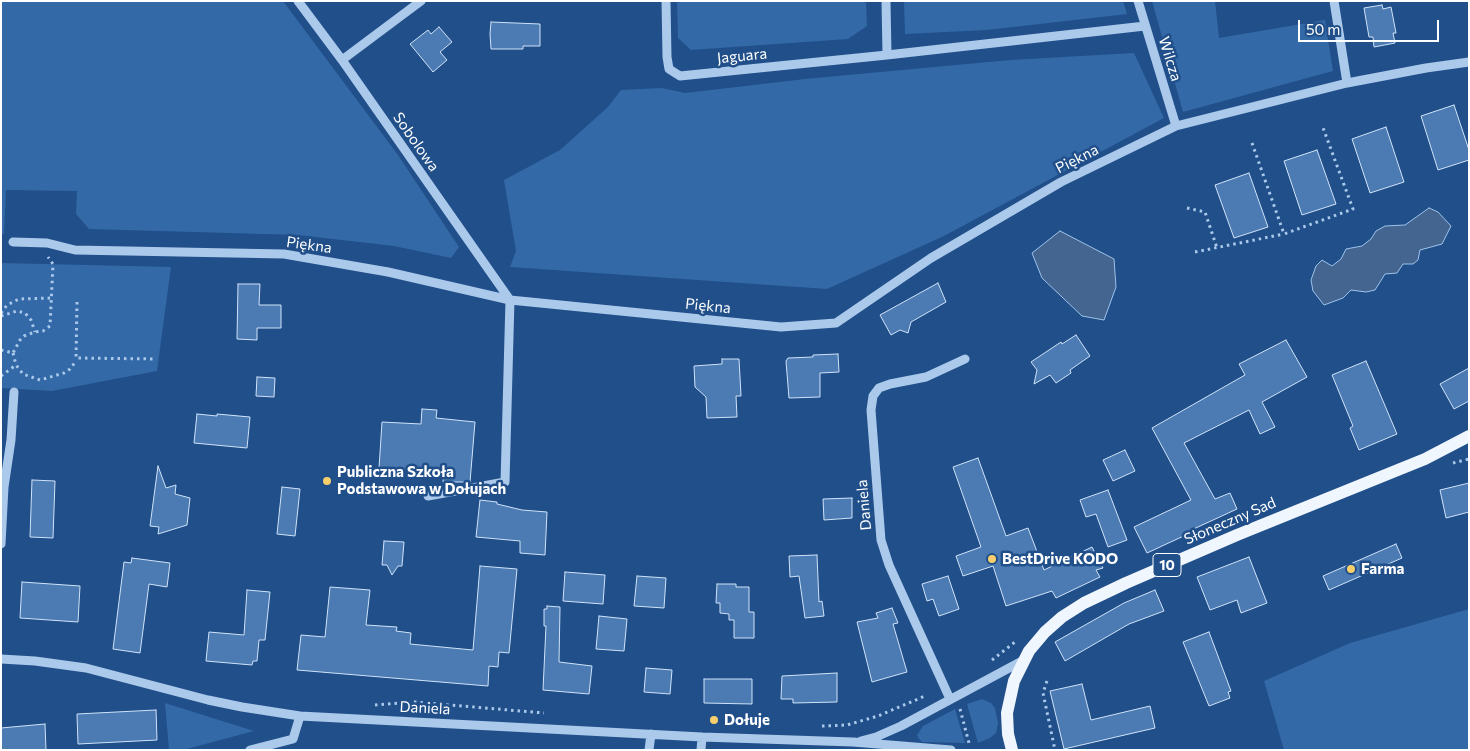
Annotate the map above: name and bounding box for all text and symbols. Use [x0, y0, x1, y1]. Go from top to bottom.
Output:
scale bar [1300, 10, 1441, 42]
text: 50 m [1306, 20, 1340, 38]
street label: Wilcza [1155, 35, 1185, 83]
street label: Jaguara [716, 44, 768, 68]
street label: Sobolowa [389, 109, 443, 175]
street label: Piękna [1053, 141, 1101, 177]
street label: Piękna [285, 233, 333, 257]
street label: Piękna [684, 295, 732, 317]
place label: Publiczna Szkoła Podstawowa w Dołujach [337, 463, 506, 498]
marker: Publiczna Szkoła Podstawowa w Dołujach [321, 475, 333, 487]
street label: Daniela [853, 479, 875, 531]
street label: Słoneczny Sad [1181, 494, 1279, 548]
place label: BestDrive KODO [1002, 550, 1118, 568]
marker: BestDrive KODO [986, 553, 998, 565]
road number: 10 [1153, 554, 1181, 576]
place label: Farma [1361, 560, 1404, 578]
marker: Farma [1345, 563, 1357, 575]
street label: Daniela [399, 698, 451, 718]
place label: Dołuje [724, 711, 770, 729]
marker: Dołuje [708, 714, 720, 726]

